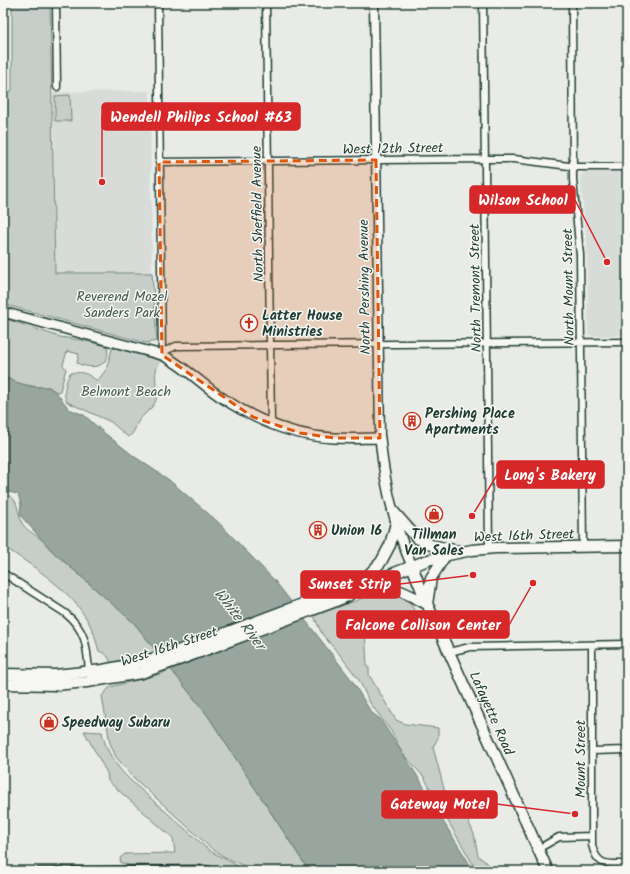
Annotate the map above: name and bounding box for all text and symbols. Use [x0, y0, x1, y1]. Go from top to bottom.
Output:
callout: Wendell Philips School #63 [102, 103, 300, 130]
text: Wendell Philips School #63 [110, 106, 292, 130]
street label: West 12th Street [342, 137, 444, 161]
street label: North Sheffield Avenue [246, 145, 270, 282]
callout: Wilson School [470, 186, 575, 213]
text: Wilson School [478, 189, 568, 213]
street label: North Pershing Avenue [353, 218, 377, 355]
street label: North Tremont Street [464, 223, 488, 353]
street label: North Mount Street [557, 228, 581, 346]
park label: Reverend Mozel Sanders Park [77, 286, 168, 324]
place label: Latter House Ministries [262, 305, 343, 343]
church icon: Latter House Ministries [239, 313, 259, 333]
park label: Belmont Beach [81, 381, 171, 403]
place label: Pershing Place Apartments [425, 403, 515, 441]
building icon: Pershing Place Apartments [402, 411, 422, 431]
callout: Long's Bakery [497, 461, 604, 488]
text: Long's Bakery [504, 464, 596, 488]
shop icon: Tillman Van Sales [424, 504, 444, 524]
building icon: Union 16 [308, 520, 328, 540]
place label: Union 16 [331, 520, 382, 542]
street label: West 16th Street [473, 523, 575, 549]
place label: Tillman Van Sales [404, 524, 464, 562]
callout: Sunset Strip [301, 571, 400, 598]
text: Sunset Strip [308, 573, 392, 597]
water label: White River [208, 584, 273, 658]
callout: Falcone Collison Center [337, 611, 509, 638]
text: Falcone Collison Center [345, 614, 501, 638]
street label: West 16th Street [118, 621, 221, 673]
street label: Lafayette Road [463, 668, 520, 760]
shop icon: Speedway Subaru [39, 712, 59, 732]
place label: Speedway Subaru [62, 712, 170, 734]
street label: Mount Street [570, 719, 592, 798]
callout: Gateway Motel [382, 791, 497, 818]
text: Gateway Motel [391, 793, 489, 817]

